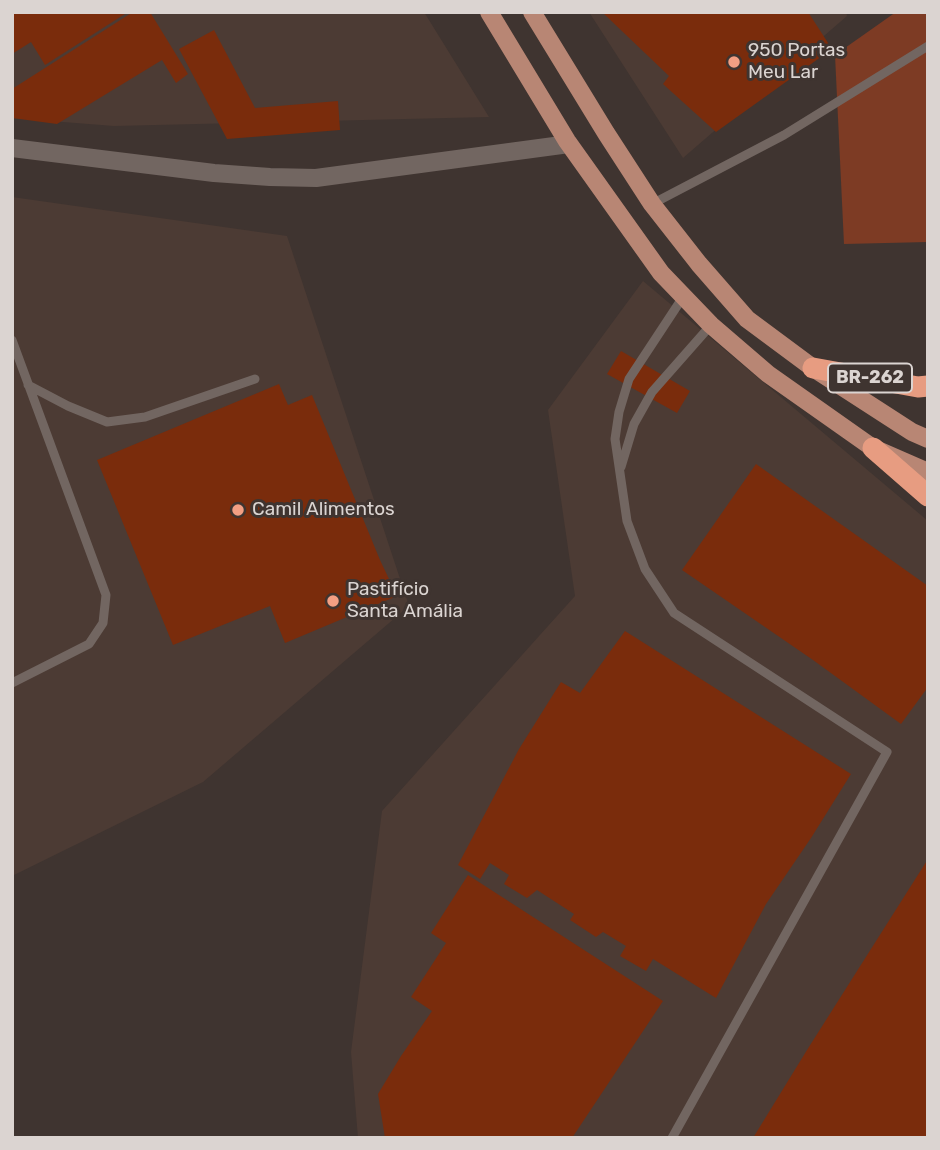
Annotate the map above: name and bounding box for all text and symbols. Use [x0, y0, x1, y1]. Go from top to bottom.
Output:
place label: 950 Portas Meu Lar [748, 40, 845, 84]
marker: 950 Portas Meu Lar [726, 54, 742, 70]
road number: BR-262 [828, 364, 912, 392]
place label: Camil Alimentos [252, 499, 395, 521]
marker: Camil Alimentos [230, 502, 246, 518]
place label: Pastifício Santa Amália [347, 579, 463, 623]
marker: Pastifício Santa Amália [325, 593, 341, 609]

